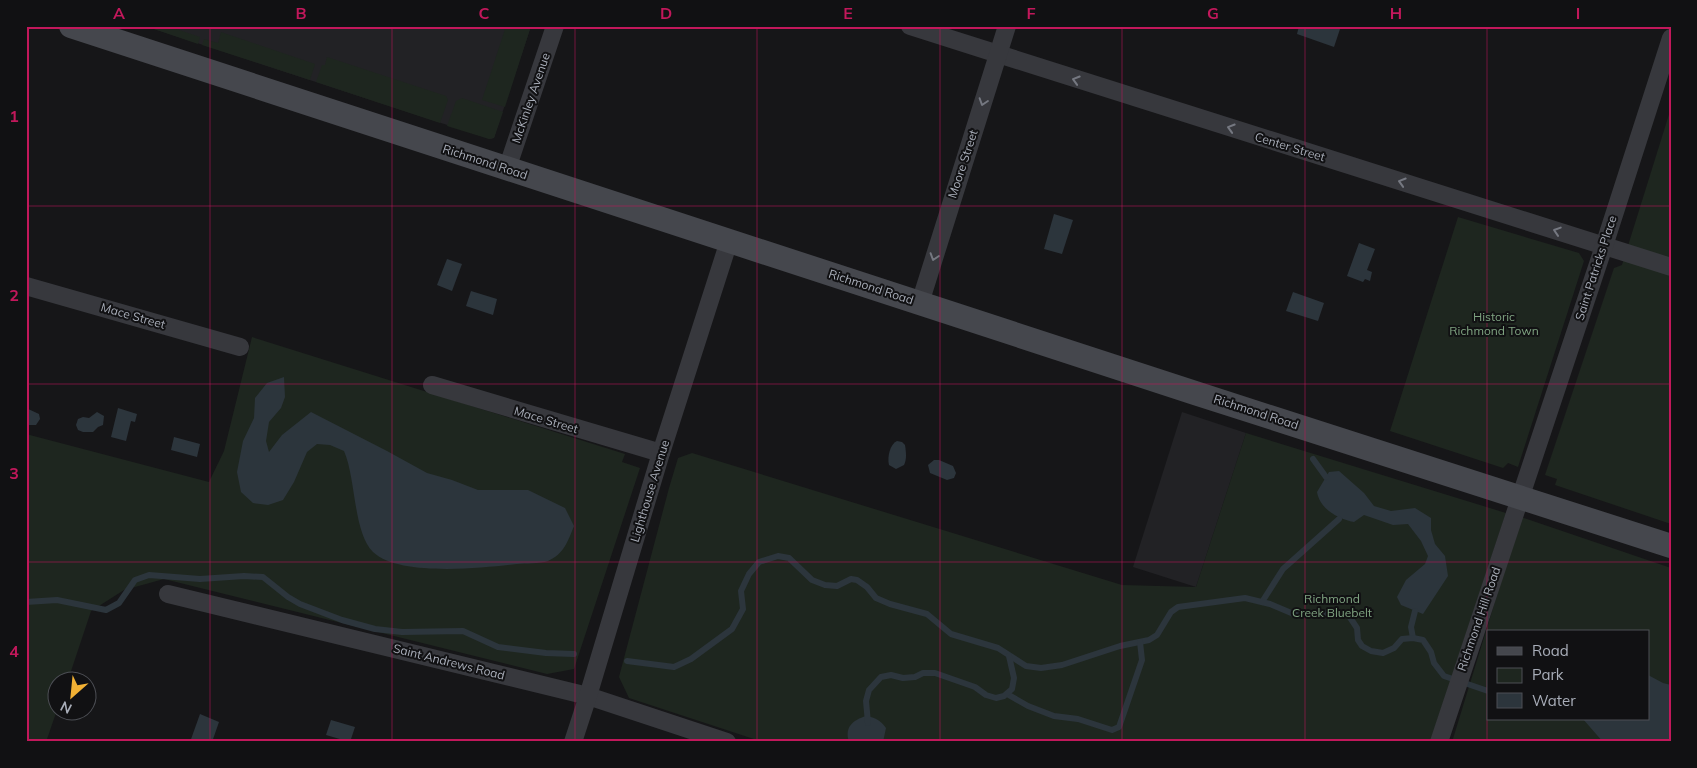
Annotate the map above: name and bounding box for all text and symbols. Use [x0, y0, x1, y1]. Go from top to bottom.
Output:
text: A [113, 3, 125, 23]
text: B [295, 3, 307, 23]
text: C [479, 3, 490, 23]
text: D [660, 3, 672, 23]
text: E [843, 3, 853, 23]
text: F [1026, 3, 1036, 23]
text: G [1207, 3, 1219, 23]
text: H [1390, 3, 1402, 23]
text: I [1576, 3, 1580, 23]
street label: McKinley Avenue [508, 51, 553, 145]
one-way arrow [1072, 75, 1080, 85]
one-way arrow [979, 97, 989, 105]
text: 1 [9, 106, 19, 126]
one-way arrow [1227, 124, 1235, 134]
street label: Moore Street [944, 128, 981, 200]
street label: Center Street [1253, 129, 1327, 164]
street label: Richmond Road [441, 141, 529, 182]
one-way arrow [1399, 178, 1407, 188]
street label: Saint Patricks Place [1571, 214, 1620, 322]
one-way arrow [1554, 227, 1562, 237]
one-way arrow [930, 252, 940, 260]
street label: Richmond Road [827, 266, 915, 307]
text: 2 [9, 285, 19, 305]
street label: Mace Street [99, 299, 167, 332]
park label: Historic Richmond Town [1449, 309, 1539, 338]
street label: Richmond Road [1212, 391, 1300, 432]
street label: Mace Street [512, 403, 580, 436]
street label: Lighthouse Avenue [627, 438, 672, 544]
text: 3 [9, 463, 19, 483]
street label: Richmond Hill Road [1454, 565, 1503, 673]
park label: Richmond Creek Bluebelt [1292, 591, 1372, 620]
legend [1487, 630, 1650, 720]
street label: Saint Andrews Road [392, 640, 506, 683]
text: 4 [9, 641, 19, 661]
text: Road [1532, 641, 1569, 660]
text: Park [1532, 665, 1564, 684]
north arrow [48, 670, 98, 720]
text: Water [1532, 691, 1576, 710]
text: N [57, 697, 75, 718]

